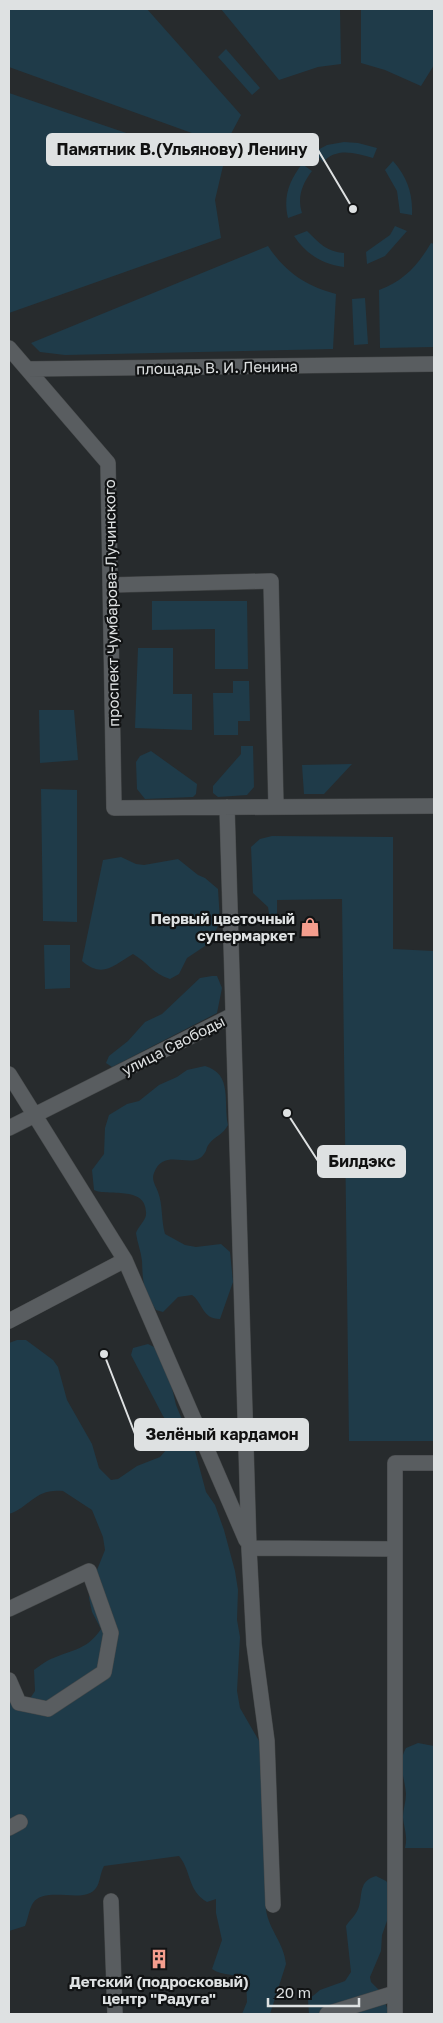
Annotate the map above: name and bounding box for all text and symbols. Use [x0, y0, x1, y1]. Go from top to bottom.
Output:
callout: Памятник В.(Ульянову) Ленину [47, 134, 318, 165]
text: Памятник В.(Ульянову) Ленину [56, 139, 308, 159]
street label: площадь В. И. Ленина [136, 357, 298, 377]
street label: проспект Чумбарова-Лучинского [100, 479, 122, 727]
place label: Первый цветочный супермаркет [151, 909, 295, 944]
shop icon: Первый цветочный супермаркет [299, 916, 321, 938]
street label: улица Свободы [118, 1011, 228, 1079]
callout: Билдэкс [318, 1146, 405, 1177]
text: Билдэкс [328, 1151, 396, 1171]
callout: Зелёный кардамон [135, 1419, 308, 1450]
text: Зелёный кардамон [145, 1424, 299, 1444]
building icon: Детский (подросковый) центр "Радуга" [148, 1948, 170, 1970]
place label: Детский (подросковый) центр "Радуга" [69, 1972, 249, 2007]
scale bar [268, 1976, 359, 2008]
text: 20 m [276, 1983, 311, 2001]

